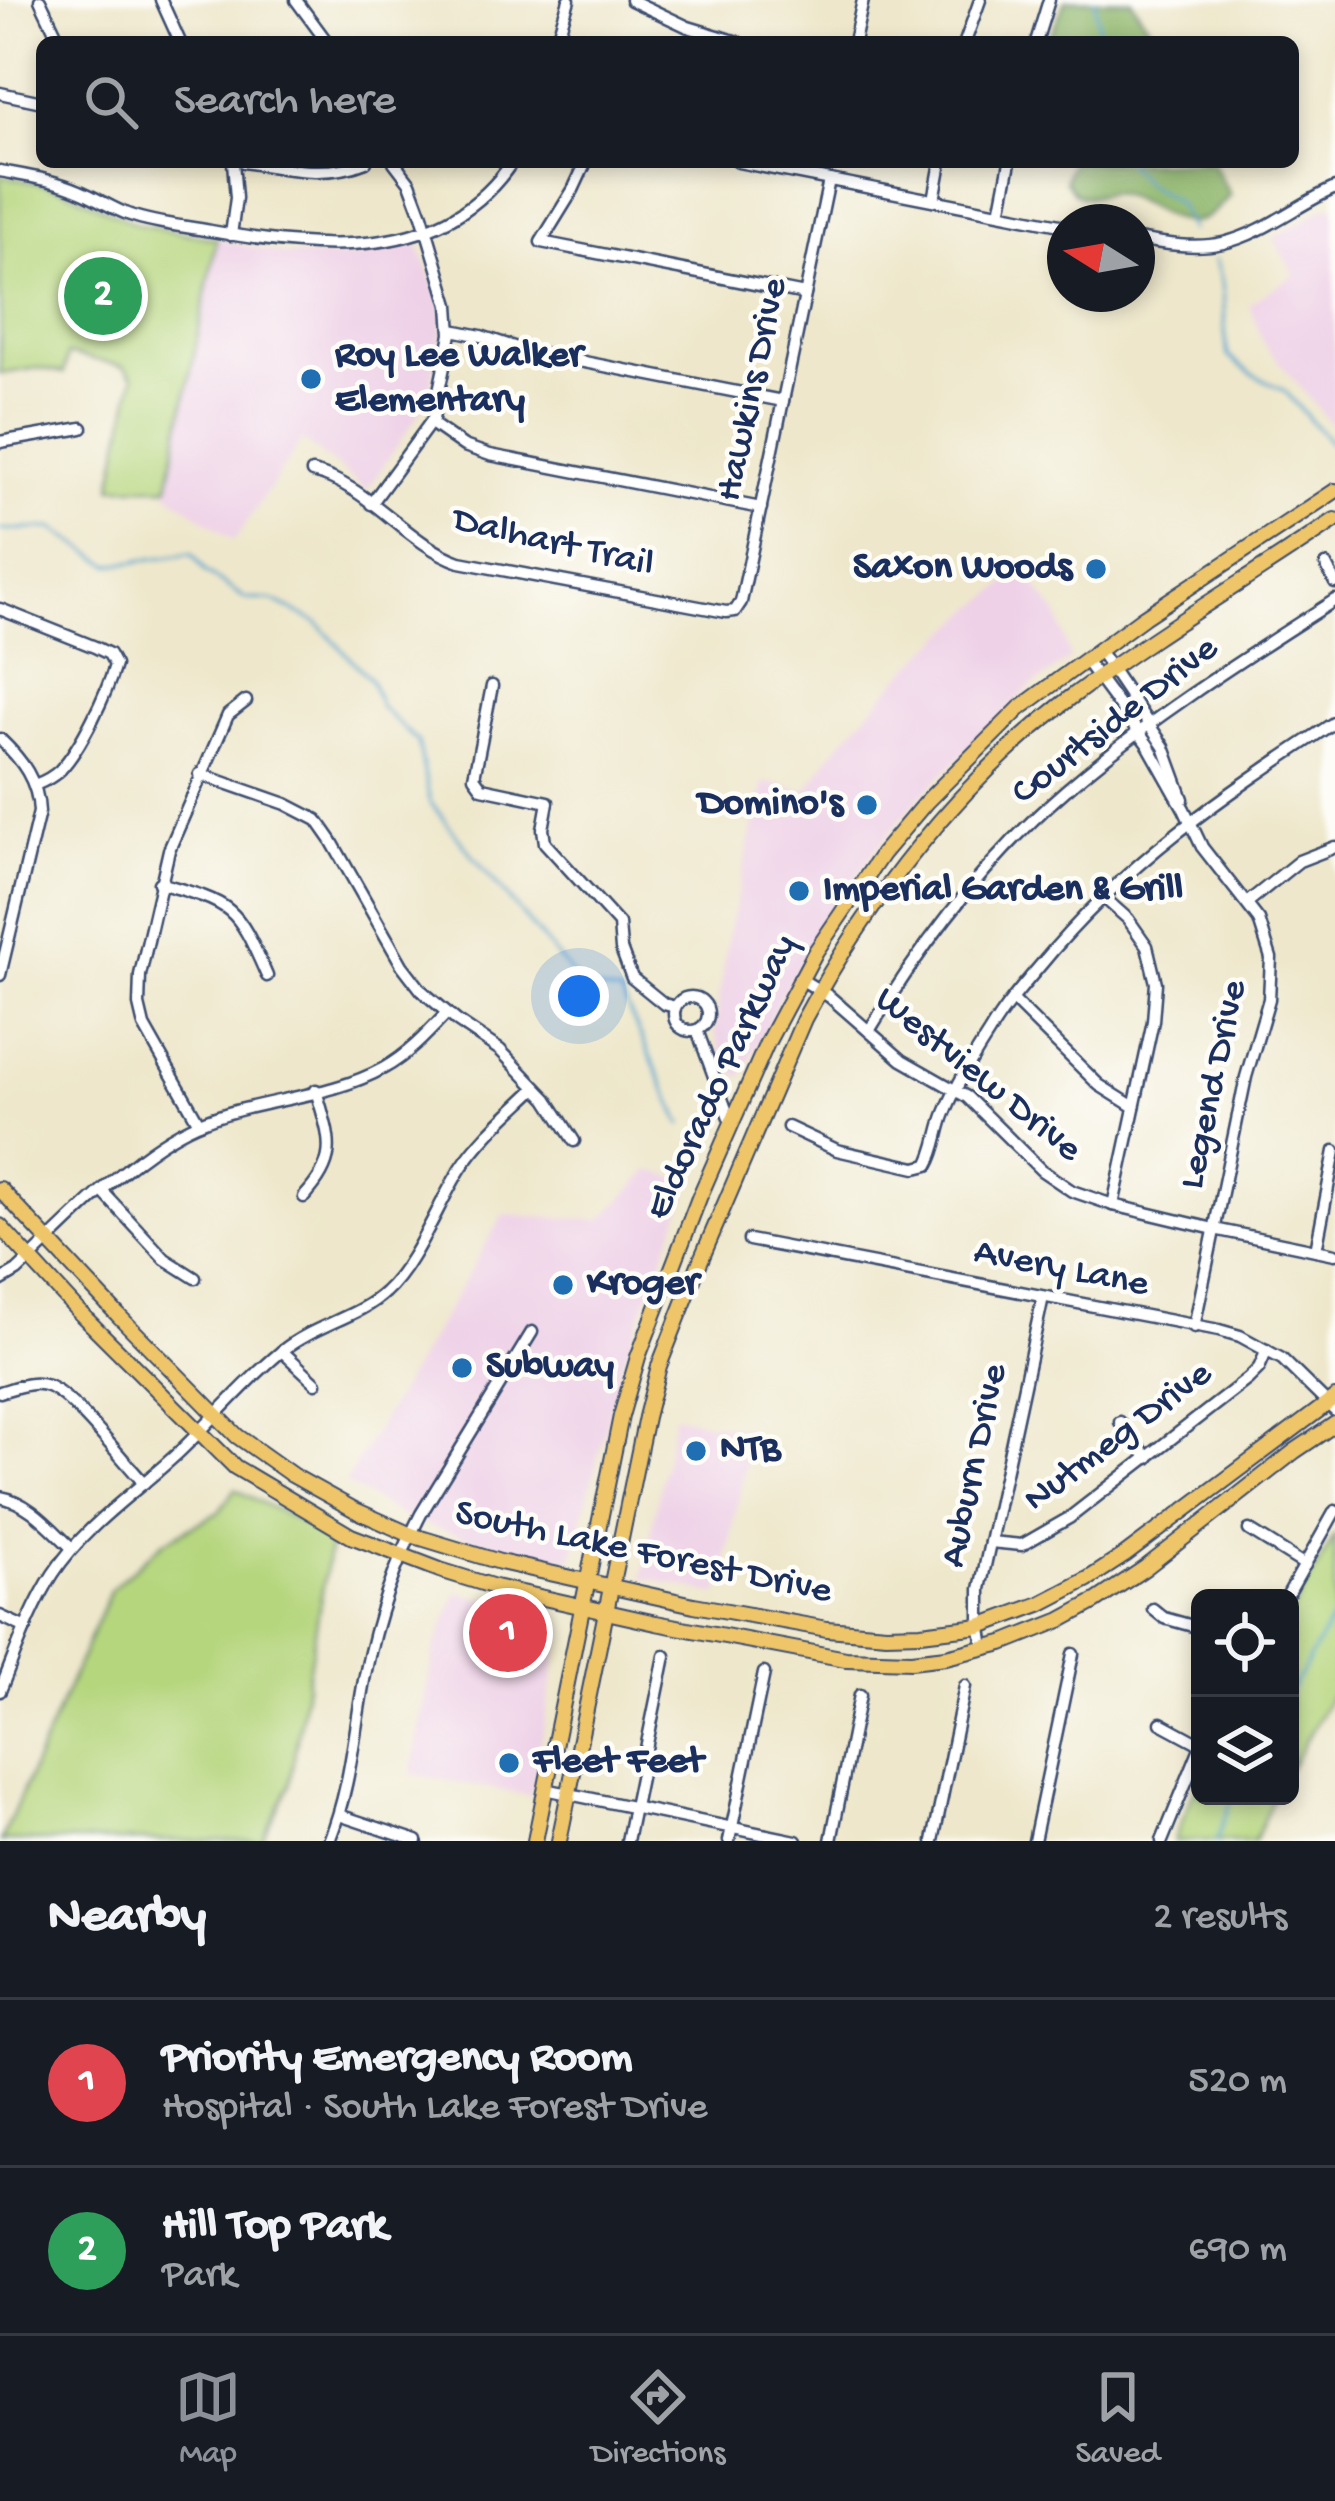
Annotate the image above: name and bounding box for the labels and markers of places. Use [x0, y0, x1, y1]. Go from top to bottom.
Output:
pin: 2 [64, 251, 142, 341]
place label: Roy Lee Walker Elementary [335, 334, 587, 425]
marker: Roy Lee Walker Elementary [298, 366, 324, 392]
place label: Saxon Woods [853, 546, 1074, 592]
marker: Saxon Woods [1083, 556, 1109, 582]
place label: Domino's [695, 782, 845, 828]
marker: Domino's [854, 792, 880, 818]
place label: Imperial Garden & Grill [823, 868, 1183, 914]
marker: Imperial Garden & Grill [786, 878, 812, 904]
place label: Kroger [586, 1262, 703, 1308]
marker: Kroger [550, 1272, 576, 1298]
place label: Subway [486, 1345, 615, 1391]
marker: Subway [449, 1355, 475, 1381]
place label: NTB [720, 1428, 782, 1474]
marker: NTB [683, 1438, 709, 1464]
pin: 1 [469, 1588, 547, 1678]
place label: Fleet Feet [532, 1740, 707, 1786]
marker: Fleet Feet [496, 1750, 522, 1776]

